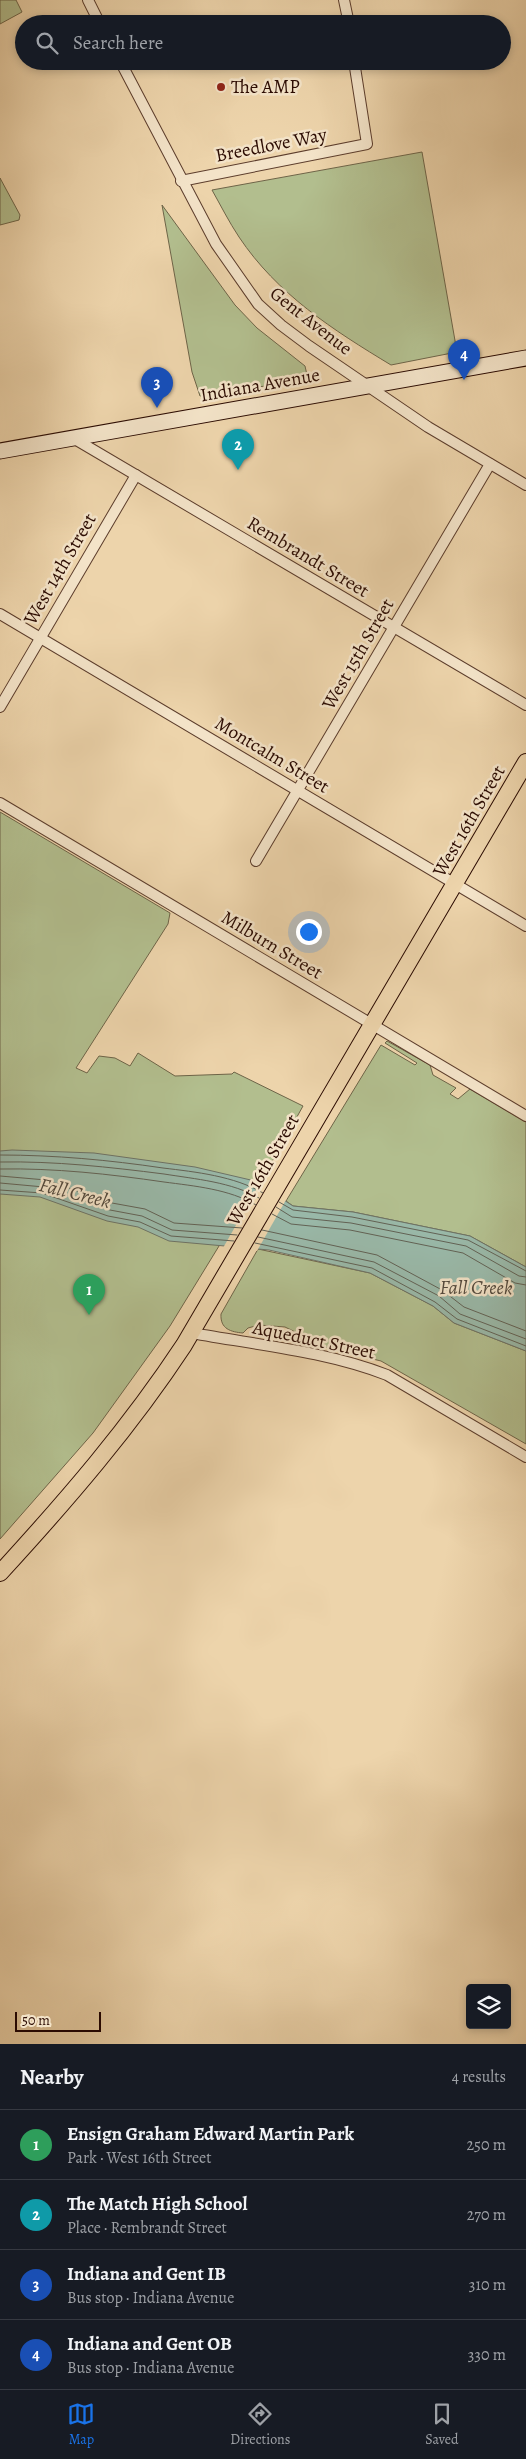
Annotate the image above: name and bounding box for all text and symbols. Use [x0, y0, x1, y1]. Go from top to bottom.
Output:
search box [15, 15, 511, 70]
icon: search [33, 29, 61, 57]
text: Search here [73, 30, 163, 56]
place label: The AMP [231, 74, 300, 100]
marker: The AMP [215, 81, 227, 93]
street label: Breedlove Way [213, 121, 329, 169]
street label: Gent Avenue [264, 281, 358, 361]
pin: 4 [448, 339, 480, 380]
street label: Indiana Avenue [198, 362, 322, 408]
pin: 3 [141, 367, 173, 408]
pin: 2 [222, 429, 254, 470]
street label: West 14th Street [17, 509, 102, 630]
street label: Rembrandt Street [242, 510, 374, 604]
street label: West 15th Street [315, 594, 400, 715]
street label: Montcalm Street [210, 711, 334, 799]
street label: West 16th Street [426, 761, 511, 882]
street label: Milburn Street [216, 904, 328, 986]
your location [296, 919, 322, 945]
street label: West 16th Street [220, 1110, 305, 1231]
water label: Fall Creek [36, 1171, 114, 1215]
pin: 1 [73, 1274, 105, 1315]
water label: Fall Creek [439, 1274, 513, 1301]
street label: Aqueduct Street [249, 1314, 378, 1366]
map controls [466, 1984, 511, 2029]
button: layers [466, 1984, 511, 2029]
scale bar [15, 2009, 101, 2032]
text: 50 m [22, 2011, 50, 2030]
text: Nearby [20, 2063, 83, 2091]
text: 4 results [452, 2066, 506, 2088]
text: Ensign Graham Edward Martin Park [67, 2121, 354, 2147]
text: 1 [33, 2134, 39, 2156]
text: 250 m [467, 2134, 506, 2156]
text: Park · West 16th Street [67, 2147, 212, 2169]
text: The Match High School [67, 2191, 248, 2217]
text: 2 [32, 2204, 40, 2226]
text: 270 m [467, 2204, 506, 2226]
text: Place · Rembrandt Street [67, 2217, 227, 2239]
text: Indiana and Gent IB [67, 2261, 226, 2287]
text: 3 [33, 2274, 39, 2296]
text: 310 m [469, 2274, 506, 2296]
text: Bus stop · Indiana Avenue [67, 2287, 234, 2309]
text: Indiana and Gent OB [67, 2331, 232, 2357]
text: 4 [32, 2344, 40, 2366]
text: 330 m [468, 2344, 506, 2366]
text: Bus stop · Indiana Avenue [67, 2357, 234, 2379]
tab: Map [67, 2400, 95, 2449]
tab: Directions [230, 2400, 290, 2449]
tab: Saved [425, 2400, 459, 2449]

